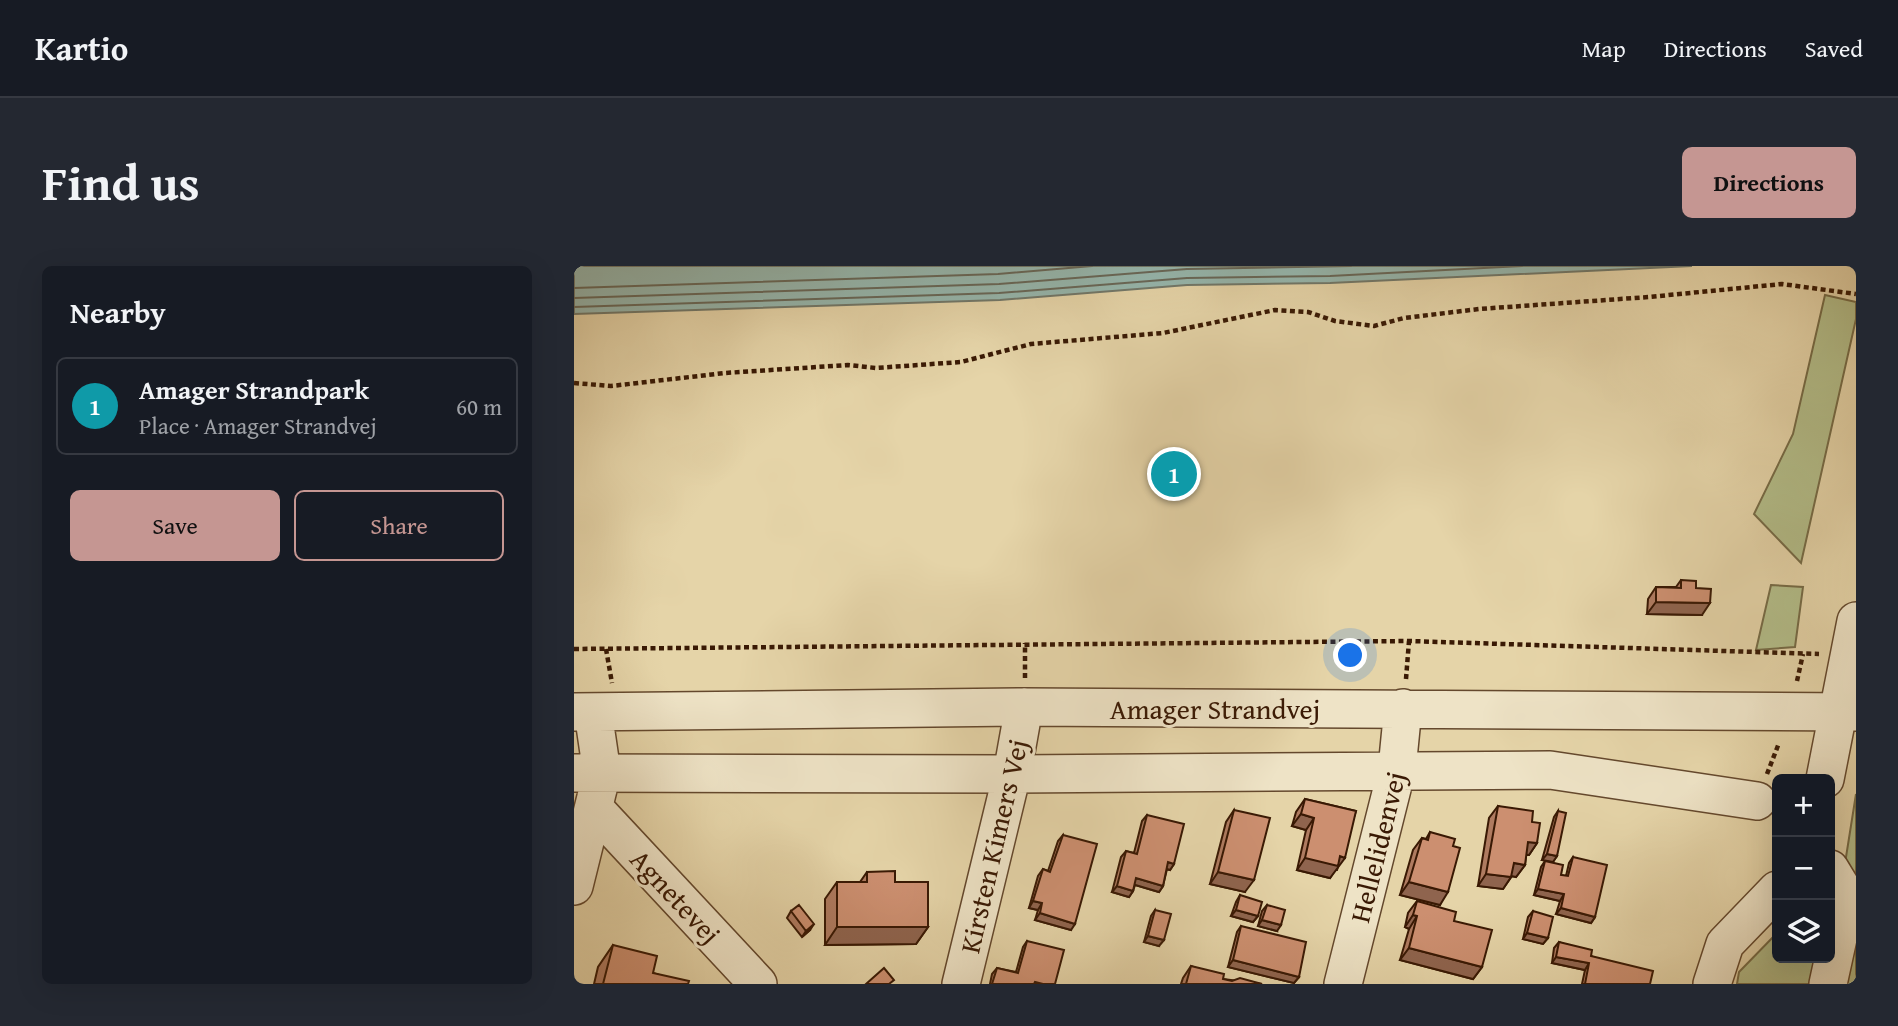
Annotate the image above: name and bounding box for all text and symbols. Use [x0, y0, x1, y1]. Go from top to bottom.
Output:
text: Kartio [35, 24, 128, 72]
text: Map [1582, 31, 1626, 66]
text: Directions [1664, 31, 1767, 66]
text: Saved [1805, 31, 1863, 66]
text: Find us [42, 146, 200, 218]
button: Directions [1682, 147, 1856, 218]
text: Nearby [70, 290, 166, 334]
text: Amager Strandpark [139, 370, 369, 409]
text: 1 [89, 390, 101, 423]
text: 60 m [456, 390, 502, 423]
text: Place · Amager Strandvej [139, 409, 377, 442]
pin: 1 [1151, 448, 1197, 500]
button: Save [70, 490, 280, 561]
button: Share [294, 490, 504, 561]
your location [1333, 638, 1367, 672]
street label: Amager Strandvej [1110, 688, 1320, 729]
street label: Kirsten Kimers Vej [948, 735, 1038, 957]
street label: Hellelidenvej [1338, 767, 1416, 927]
map controls [1772, 774, 1835, 963]
button: + [1772, 774, 1835, 837]
button: − [1772, 837, 1835, 900]
street label: Agnetevej [621, 839, 731, 953]
button: layers [1772, 900, 1835, 963]

